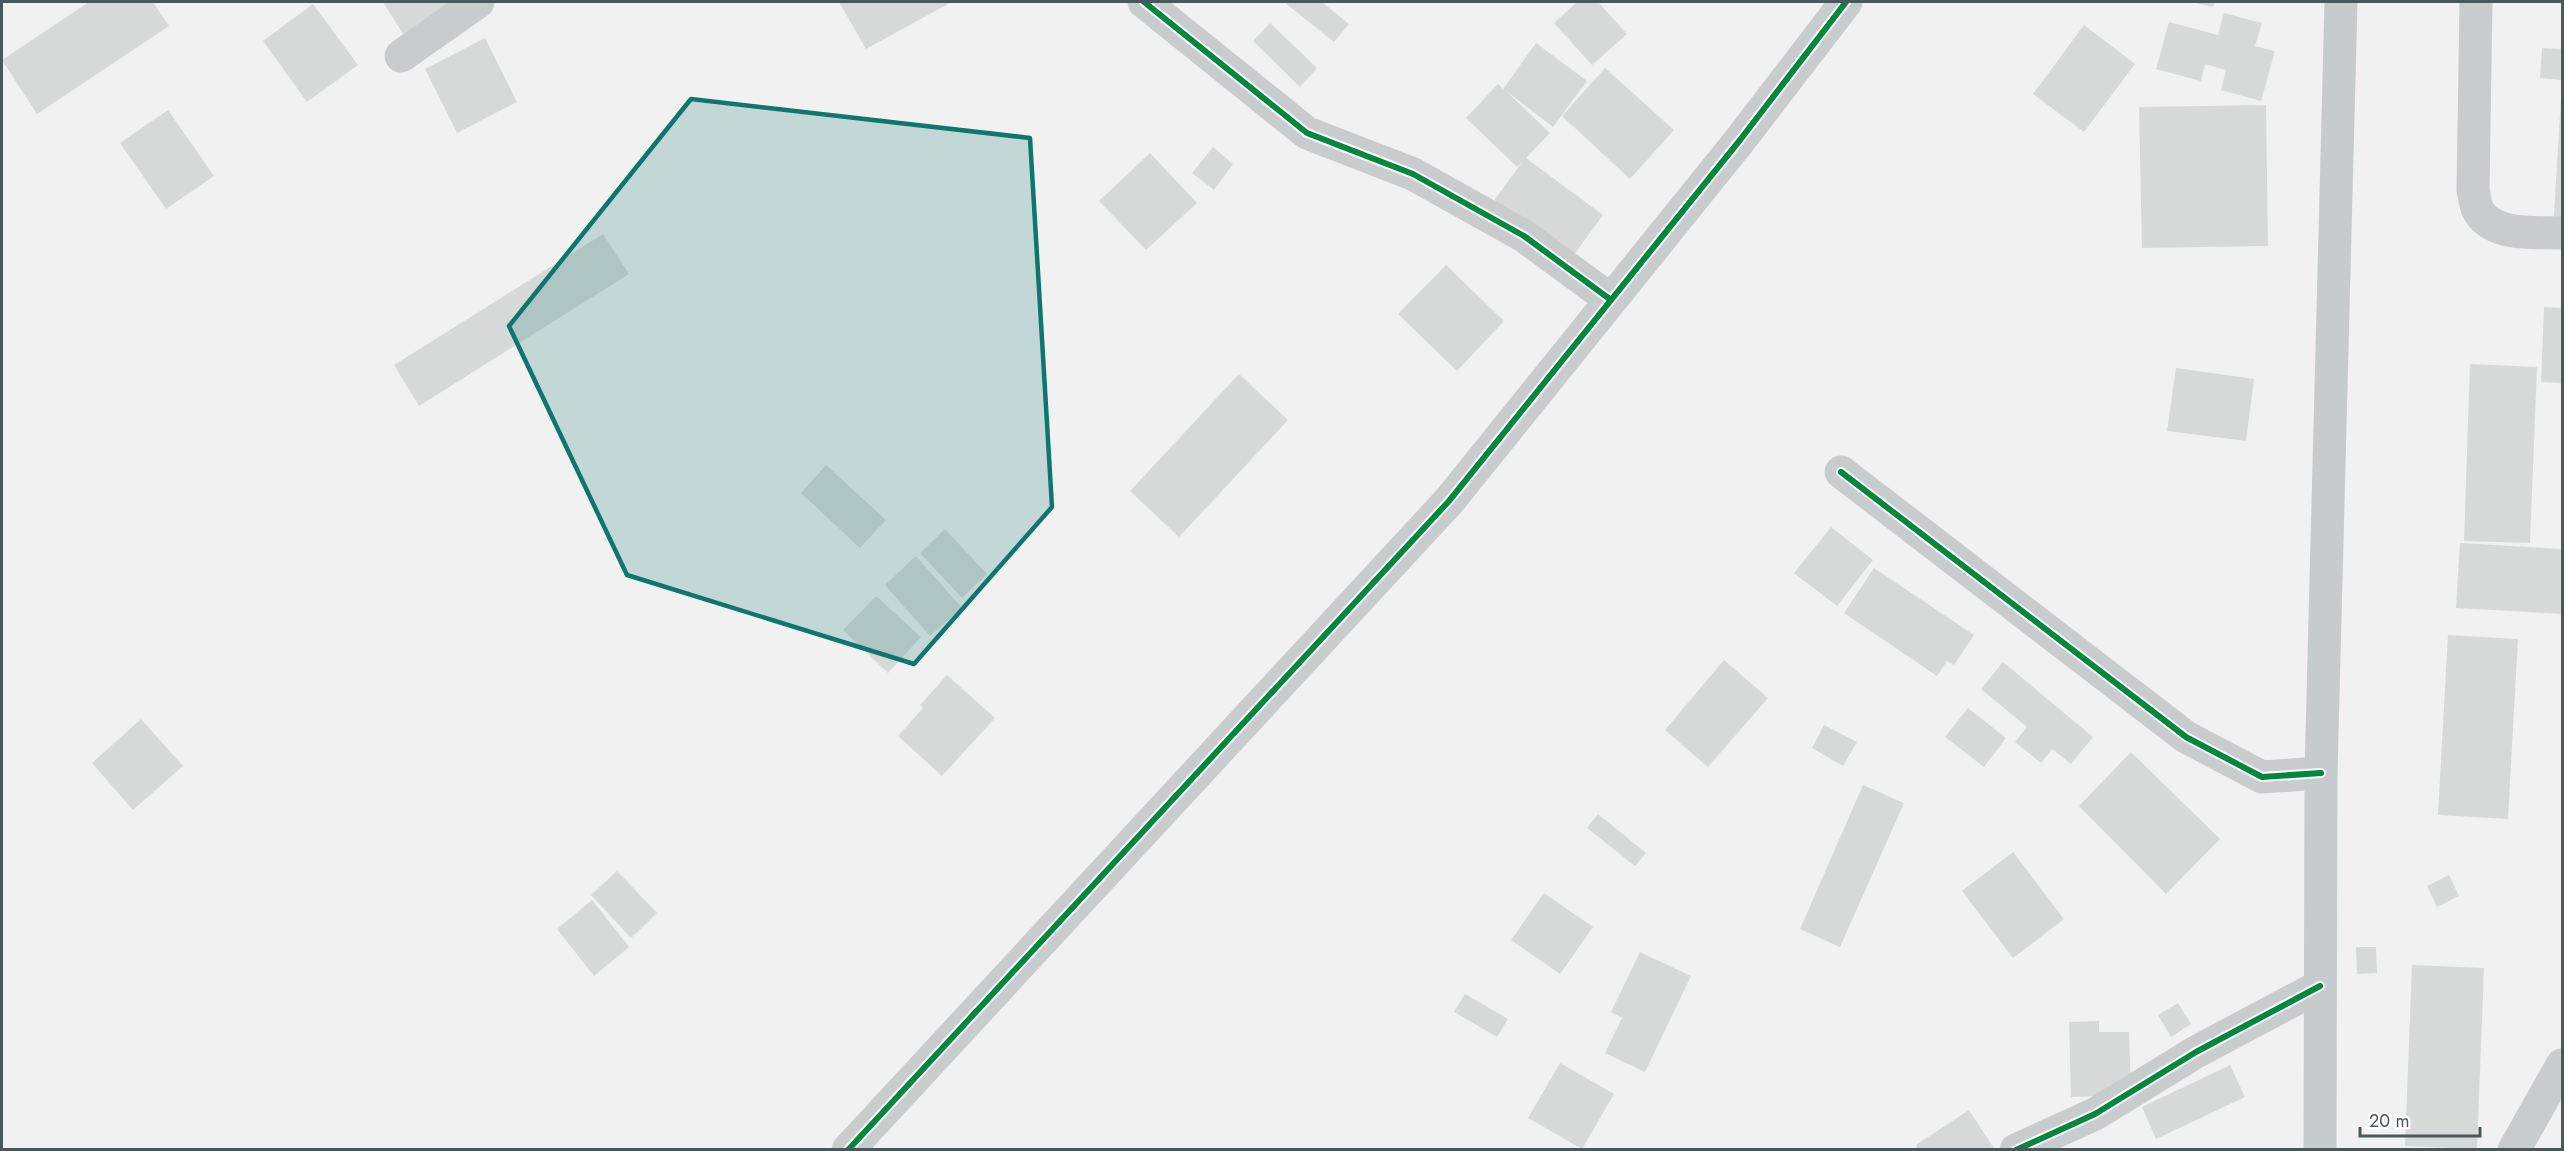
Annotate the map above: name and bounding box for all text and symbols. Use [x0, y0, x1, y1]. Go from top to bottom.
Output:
scale bar [2360, 1100, 2480, 1138]
text: 20 m [2369, 1108, 2409, 1134]

